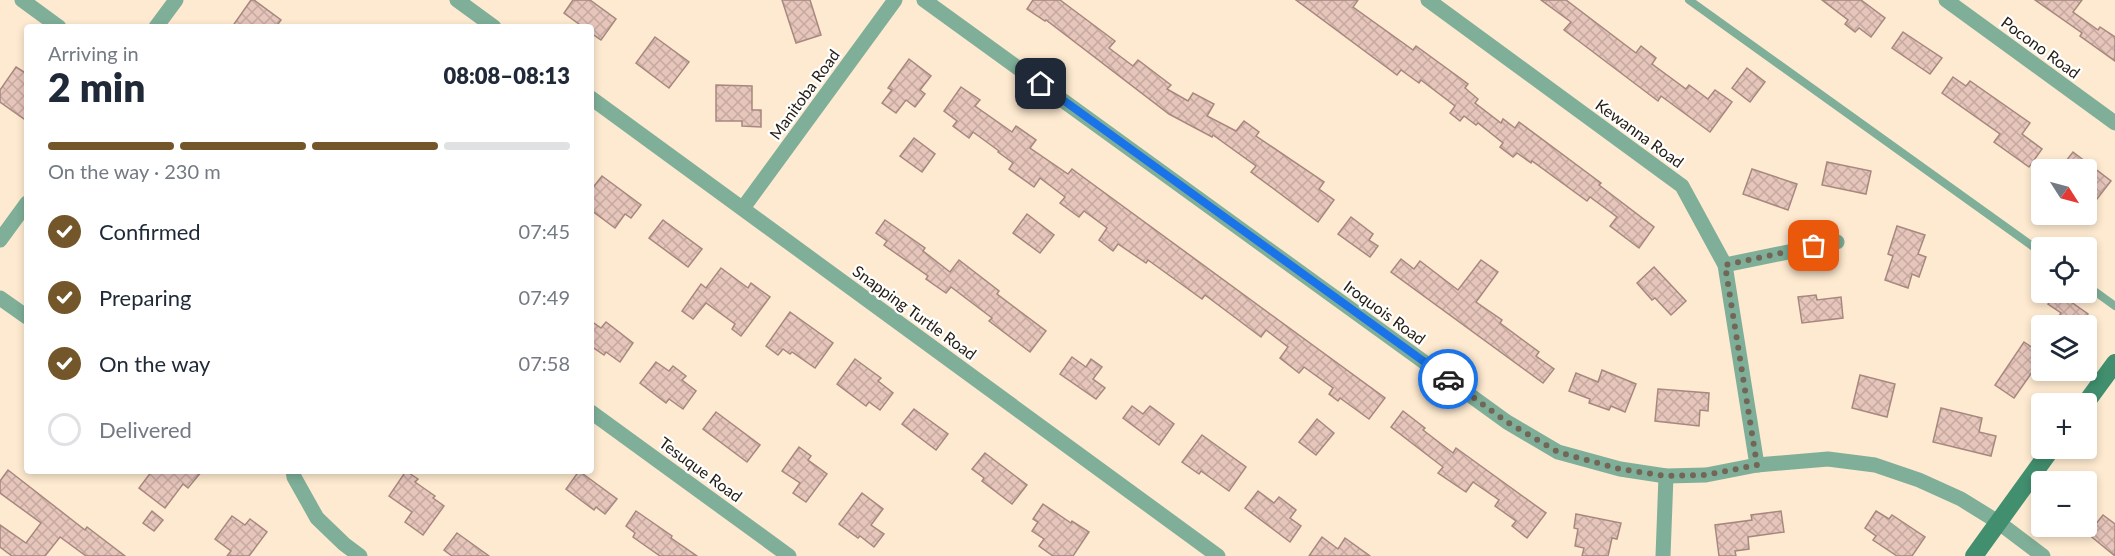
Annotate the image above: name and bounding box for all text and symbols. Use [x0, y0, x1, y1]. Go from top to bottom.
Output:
street label: Pocono Road [1998, 12, 2084, 82]
text: Arriving in [48, 41, 139, 65]
street label: Manitoba Road [765, 45, 843, 143]
pin [1015, 58, 1066, 109]
text: 08:08–08:13 [444, 62, 570, 89]
text: 2 min [48, 64, 145, 110]
icon: home [1024, 67, 1057, 100]
street label: Kewanna Road [1592, 95, 1688, 171]
text: On the way · 230 m [48, 159, 221, 183]
north arrow [2031, 159, 2097, 225]
map controls [2031, 159, 2097, 537]
icon: check [48, 215, 81, 248]
text: Confirmed [99, 218, 201, 245]
text: 07:45 [519, 219, 570, 243]
pin [1788, 220, 1839, 271]
icon: bag [1797, 229, 1830, 262]
button: locate [2031, 237, 2097, 303]
street label: Snapping Turtle Road [850, 261, 980, 363]
street label: Iroquois Road [1340, 276, 1430, 348]
icon: check [48, 281, 81, 314]
text: Preparing [99, 284, 191, 311]
text: 07:49 [519, 285, 570, 309]
button: layers [2031, 315, 2097, 381]
icon: check [48, 347, 81, 380]
courier [1418, 349, 1478, 409]
text: On the way [99, 350, 210, 377]
text: 07:58 [519, 351, 570, 375]
icon: car [1432, 363, 1465, 396]
button: + [2031, 393, 2097, 459]
text: Delivered [99, 416, 192, 443]
street label: Tesuque Road [656, 433, 746, 505]
button: − [2031, 471, 2097, 537]

